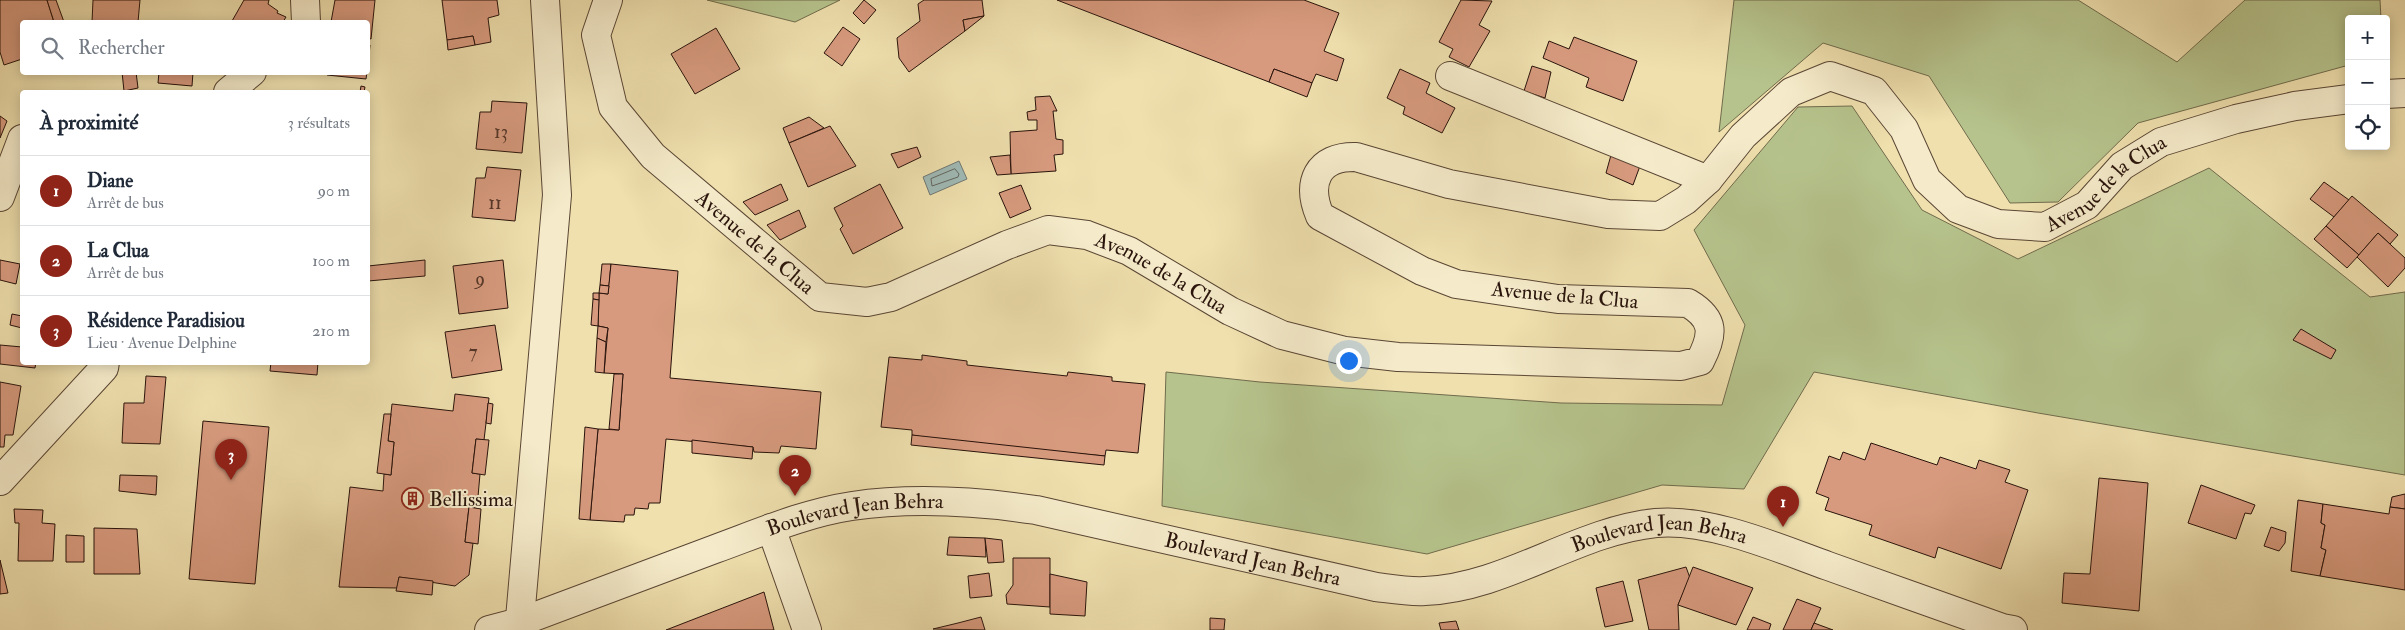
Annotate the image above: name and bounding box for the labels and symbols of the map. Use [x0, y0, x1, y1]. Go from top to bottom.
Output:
house number: 13 [494, 120, 508, 144]
street label: Avenue de la Clua [2040, 129, 2172, 239]
street label: Avenue de la Clua [689, 184, 820, 301]
house number: 11 [488, 191, 502, 215]
street label: Avenue de la Clua [1090, 226, 1232, 320]
house number: 9 [473, 267, 485, 291]
street label: Avenue de la Clua [1489, 276, 1640, 315]
house number: 7 [469, 340, 478, 364]
your location [1336, 348, 1362, 374]
pin: 3 [215, 439, 247, 480]
pin: 2 [779, 455, 811, 496]
place label: Bellissima [429, 486, 513, 513]
pin: 1 [1767, 486, 1799, 527]
building icon: Bellissima [401, 487, 425, 511]
street label: Boulevard Jean Behra [763, 488, 944, 543]
street label: Boulevard Jean Behra [1567, 509, 1751, 559]
street label: Boulevard Jean Behra [1162, 527, 1344, 593]

